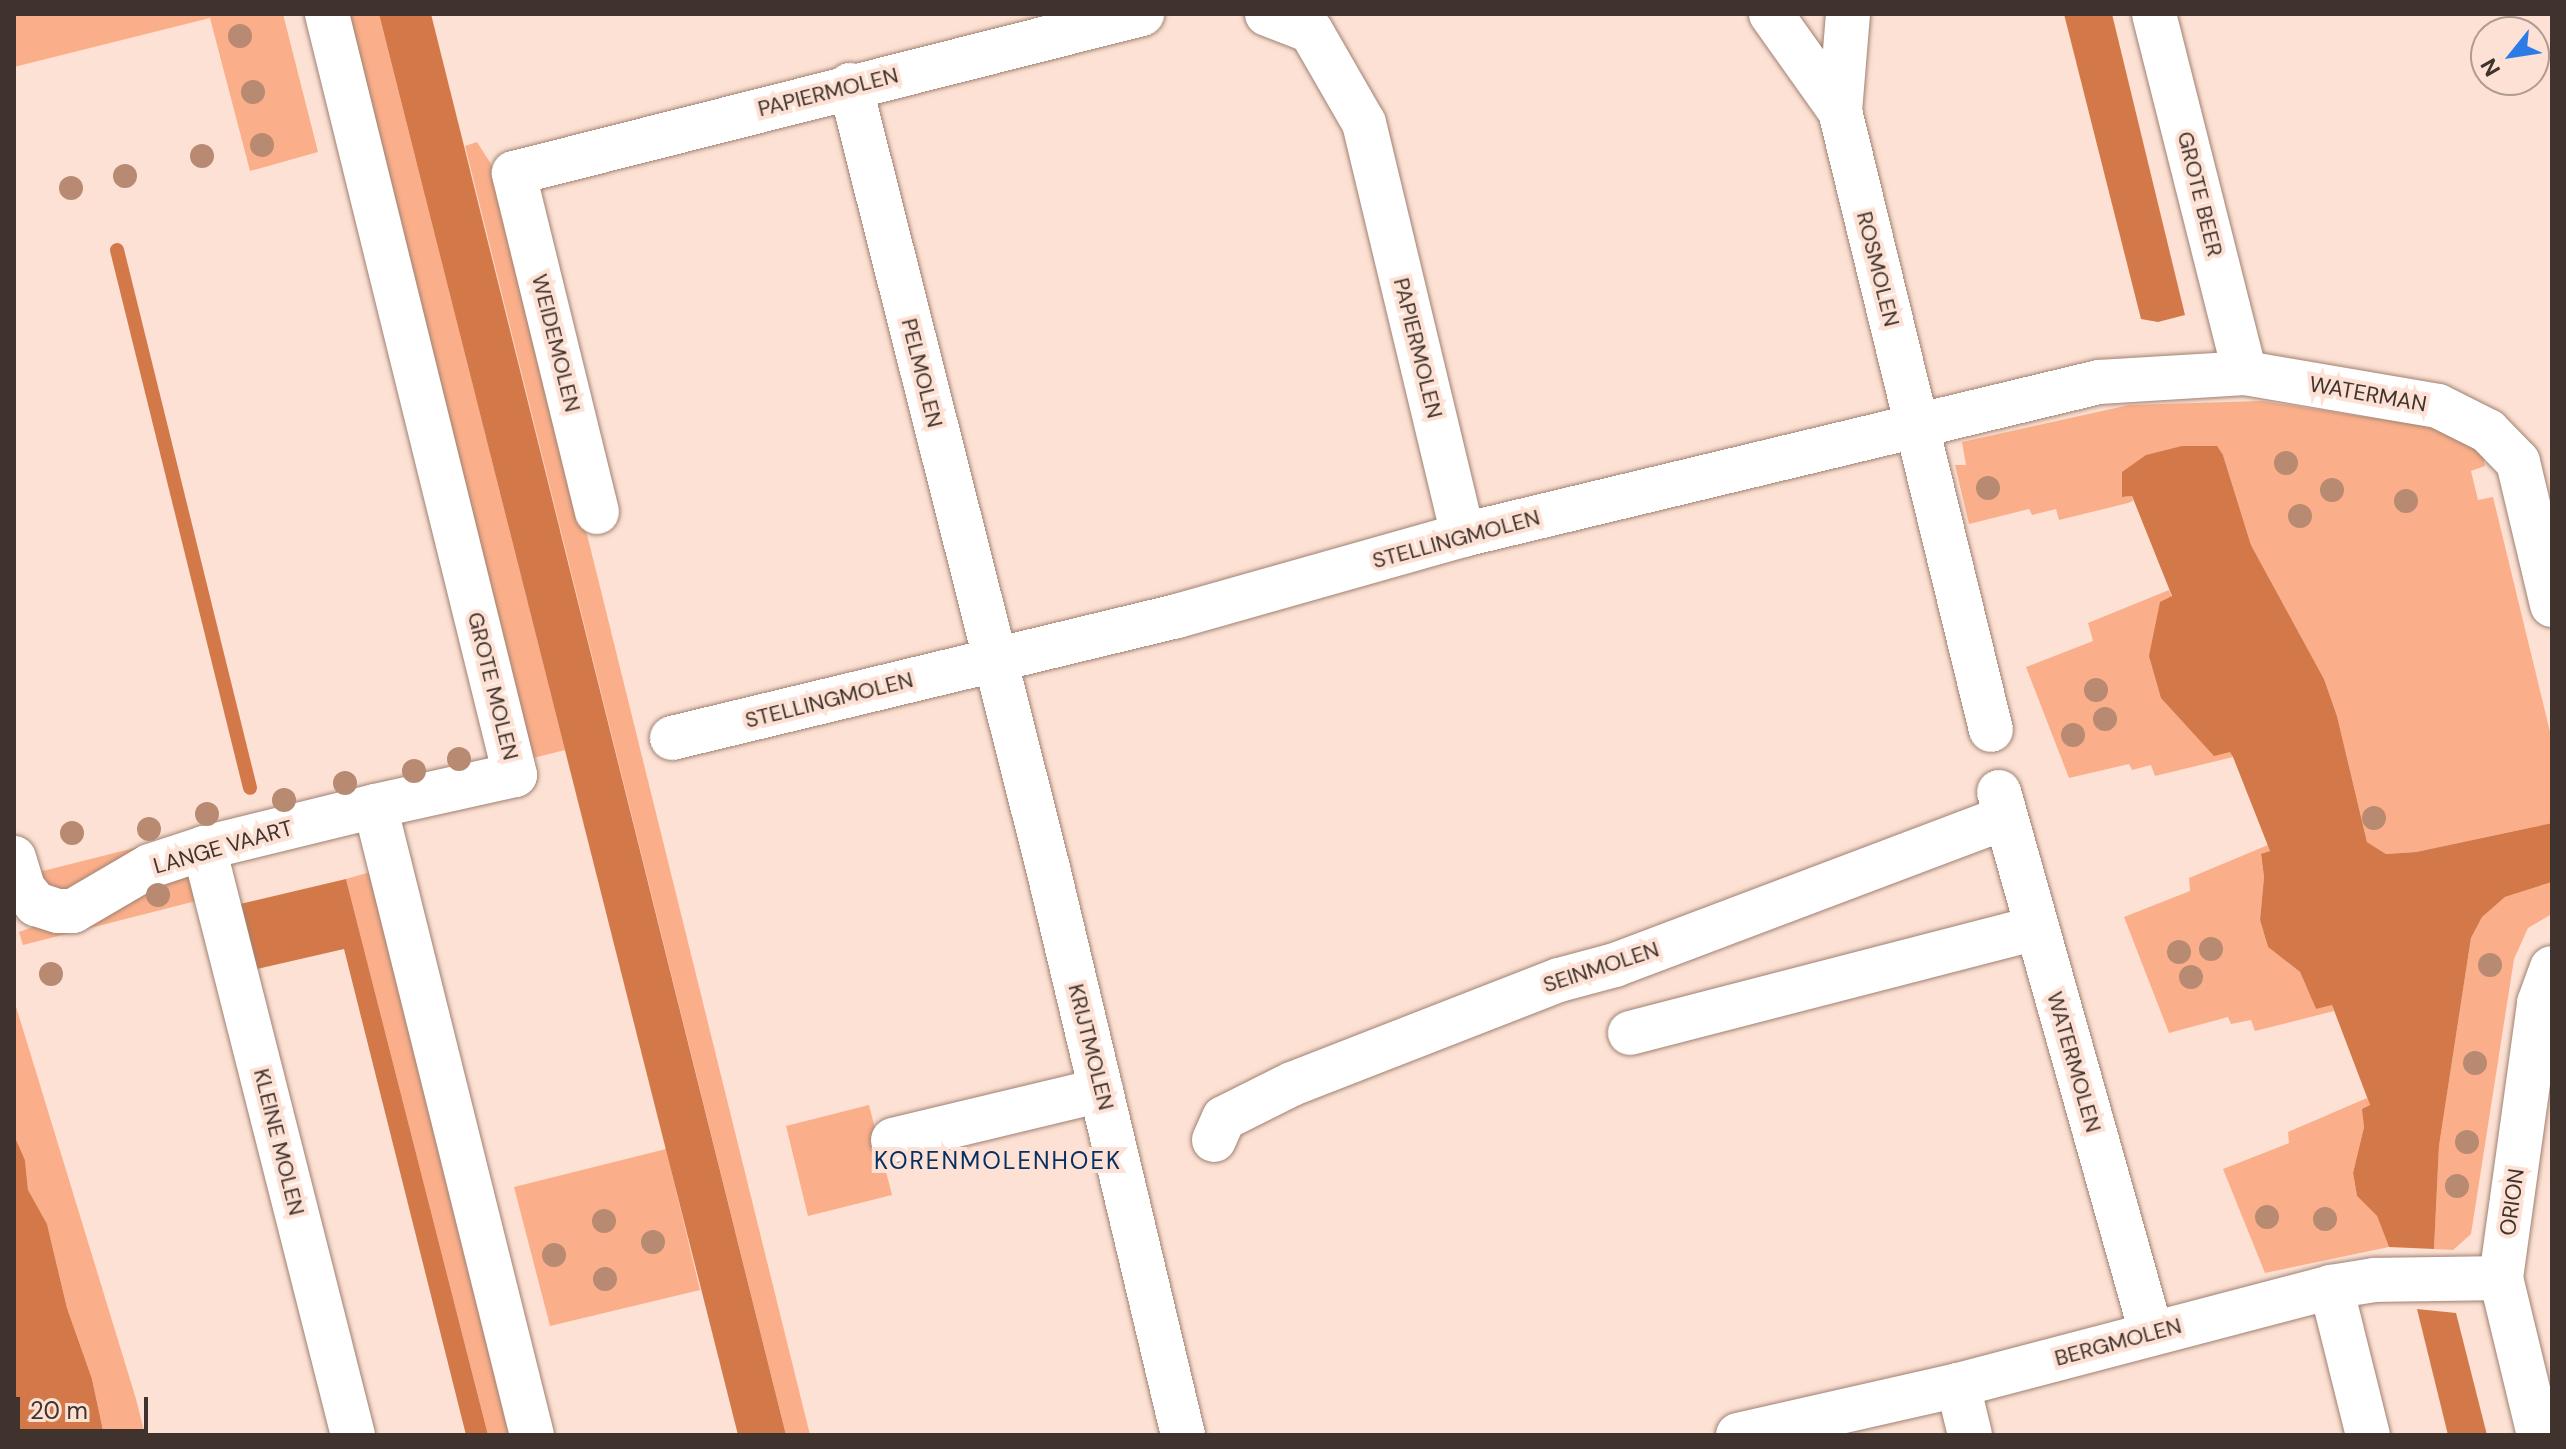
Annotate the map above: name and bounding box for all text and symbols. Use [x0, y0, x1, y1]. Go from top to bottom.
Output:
north arrow [2470, 16, 2550, 96]
text: N [2474, 53, 2507, 81]
street label: PAPIERMOLEN [755, 62, 901, 122]
street label: GROTE BEER [2172, 129, 2228, 259]
street label: ROSMOLEN [1851, 209, 1905, 329]
street label: WEIDEMOLEN [526, 271, 586, 415]
street label: PAPIERMOLEN [1388, 275, 1448, 421]
street label: PELMOLEN [896, 316, 948, 430]
street label: WATERMAN [2307, 371, 2429, 417]
street label: STELLINGMOLEN [1369, 504, 1543, 574]
street label: GROTE MOLEN [462, 609, 524, 763]
street label: STELLINGMOLEN [742, 666, 916, 734]
street label: LANGE VAART [150, 815, 296, 879]
street label: SEINMOLEN [1540, 936, 1662, 998]
street label: KRIJTMOLEN [1063, 981, 1119, 1113]
street label: WATERMOLEN [2041, 989, 2107, 1135]
street label: KLEINE MOLEN [248, 1066, 310, 1218]
district label: KORENMOLENHOEK [874, 1147, 1122, 1175]
street label: ORION [2494, 1167, 2530, 1237]
street label: BERGMOLEN [2052, 1312, 2184, 1372]
scale bar [20, 1381, 152, 1431]
text: 20 m [30, 1395, 88, 1426]

